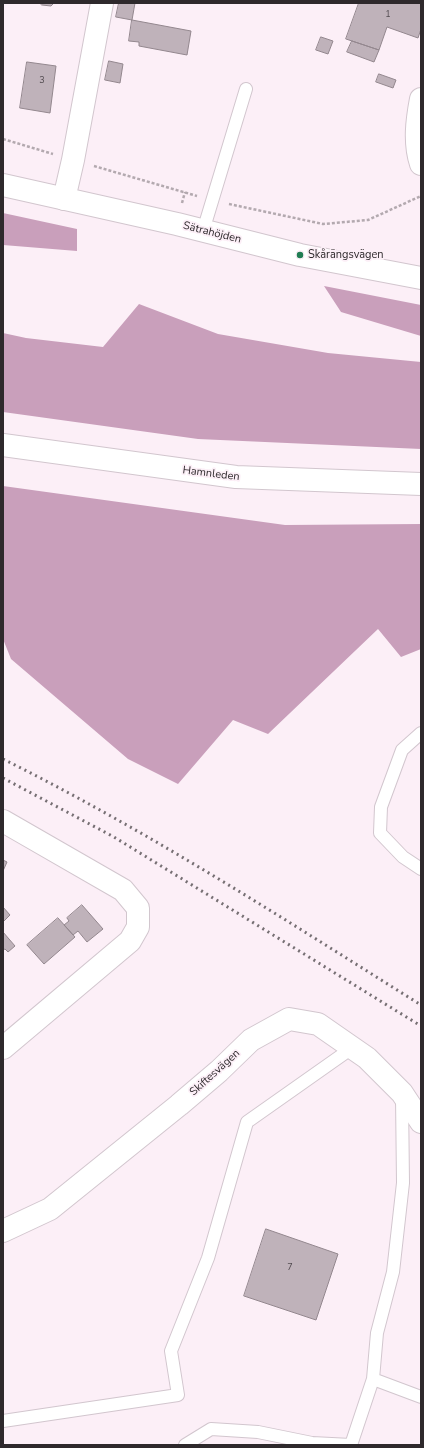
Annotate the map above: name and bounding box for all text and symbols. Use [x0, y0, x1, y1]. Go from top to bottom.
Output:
house number: 1 [385, 10, 391, 20]
house number: 3 [39, 76, 45, 86]
street label: Sätrahöjden [181, 219, 243, 247]
place label: Skårängsvägen [308, 248, 384, 262]
marker: Skårängsvägen [295, 250, 305, 260]
street label: Hamnleden [182, 464, 240, 484]
street label: Skiftesvägen [187, 1047, 243, 1099]
house number: 7 [287, 1263, 293, 1273]

